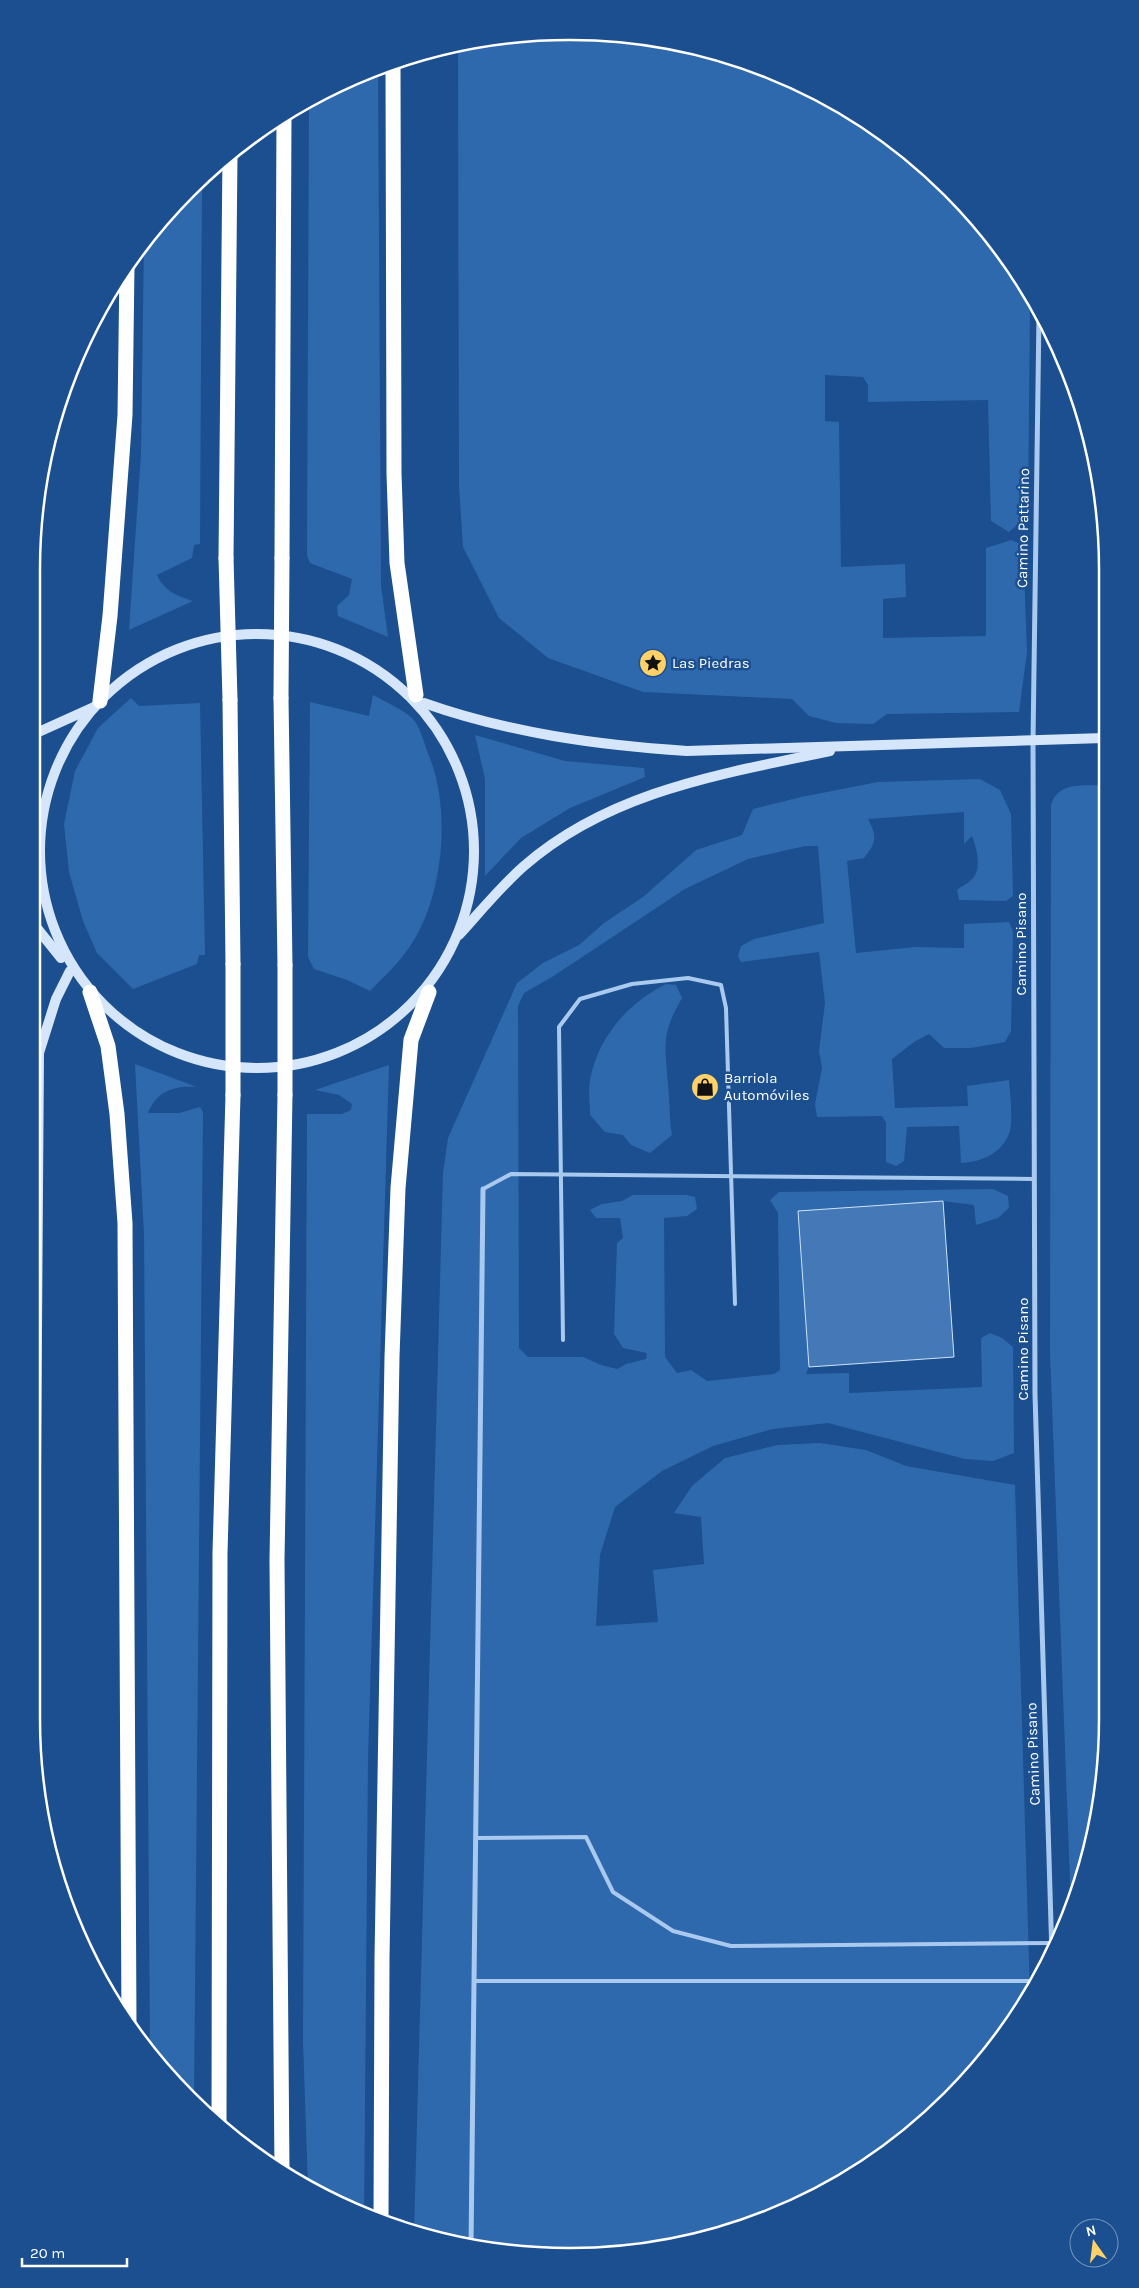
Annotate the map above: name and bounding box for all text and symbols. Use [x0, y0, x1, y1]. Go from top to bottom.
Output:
street label: Camino Pattarino [1013, 468, 1033, 588]
place icon: Las Piedras [638, 648, 668, 678]
place label: Las Piedras [672, 654, 750, 672]
street label: Camino Pisano [1012, 893, 1030, 995]
place label: Barriola Automóviles [724, 1069, 810, 1104]
shop icon: Barriola Automóviles [690, 1072, 720, 1102]
street label: Camino Pisano [1014, 1298, 1032, 1400]
street label: Camino Pisano [1022, 1702, 1044, 1806]
north arrow [1069, 2218, 1119, 2268]
text: N [1084, 2221, 1098, 2240]
scale bar [22, 2236, 128, 2268]
text: 20 m [30, 2244, 65, 2262]

